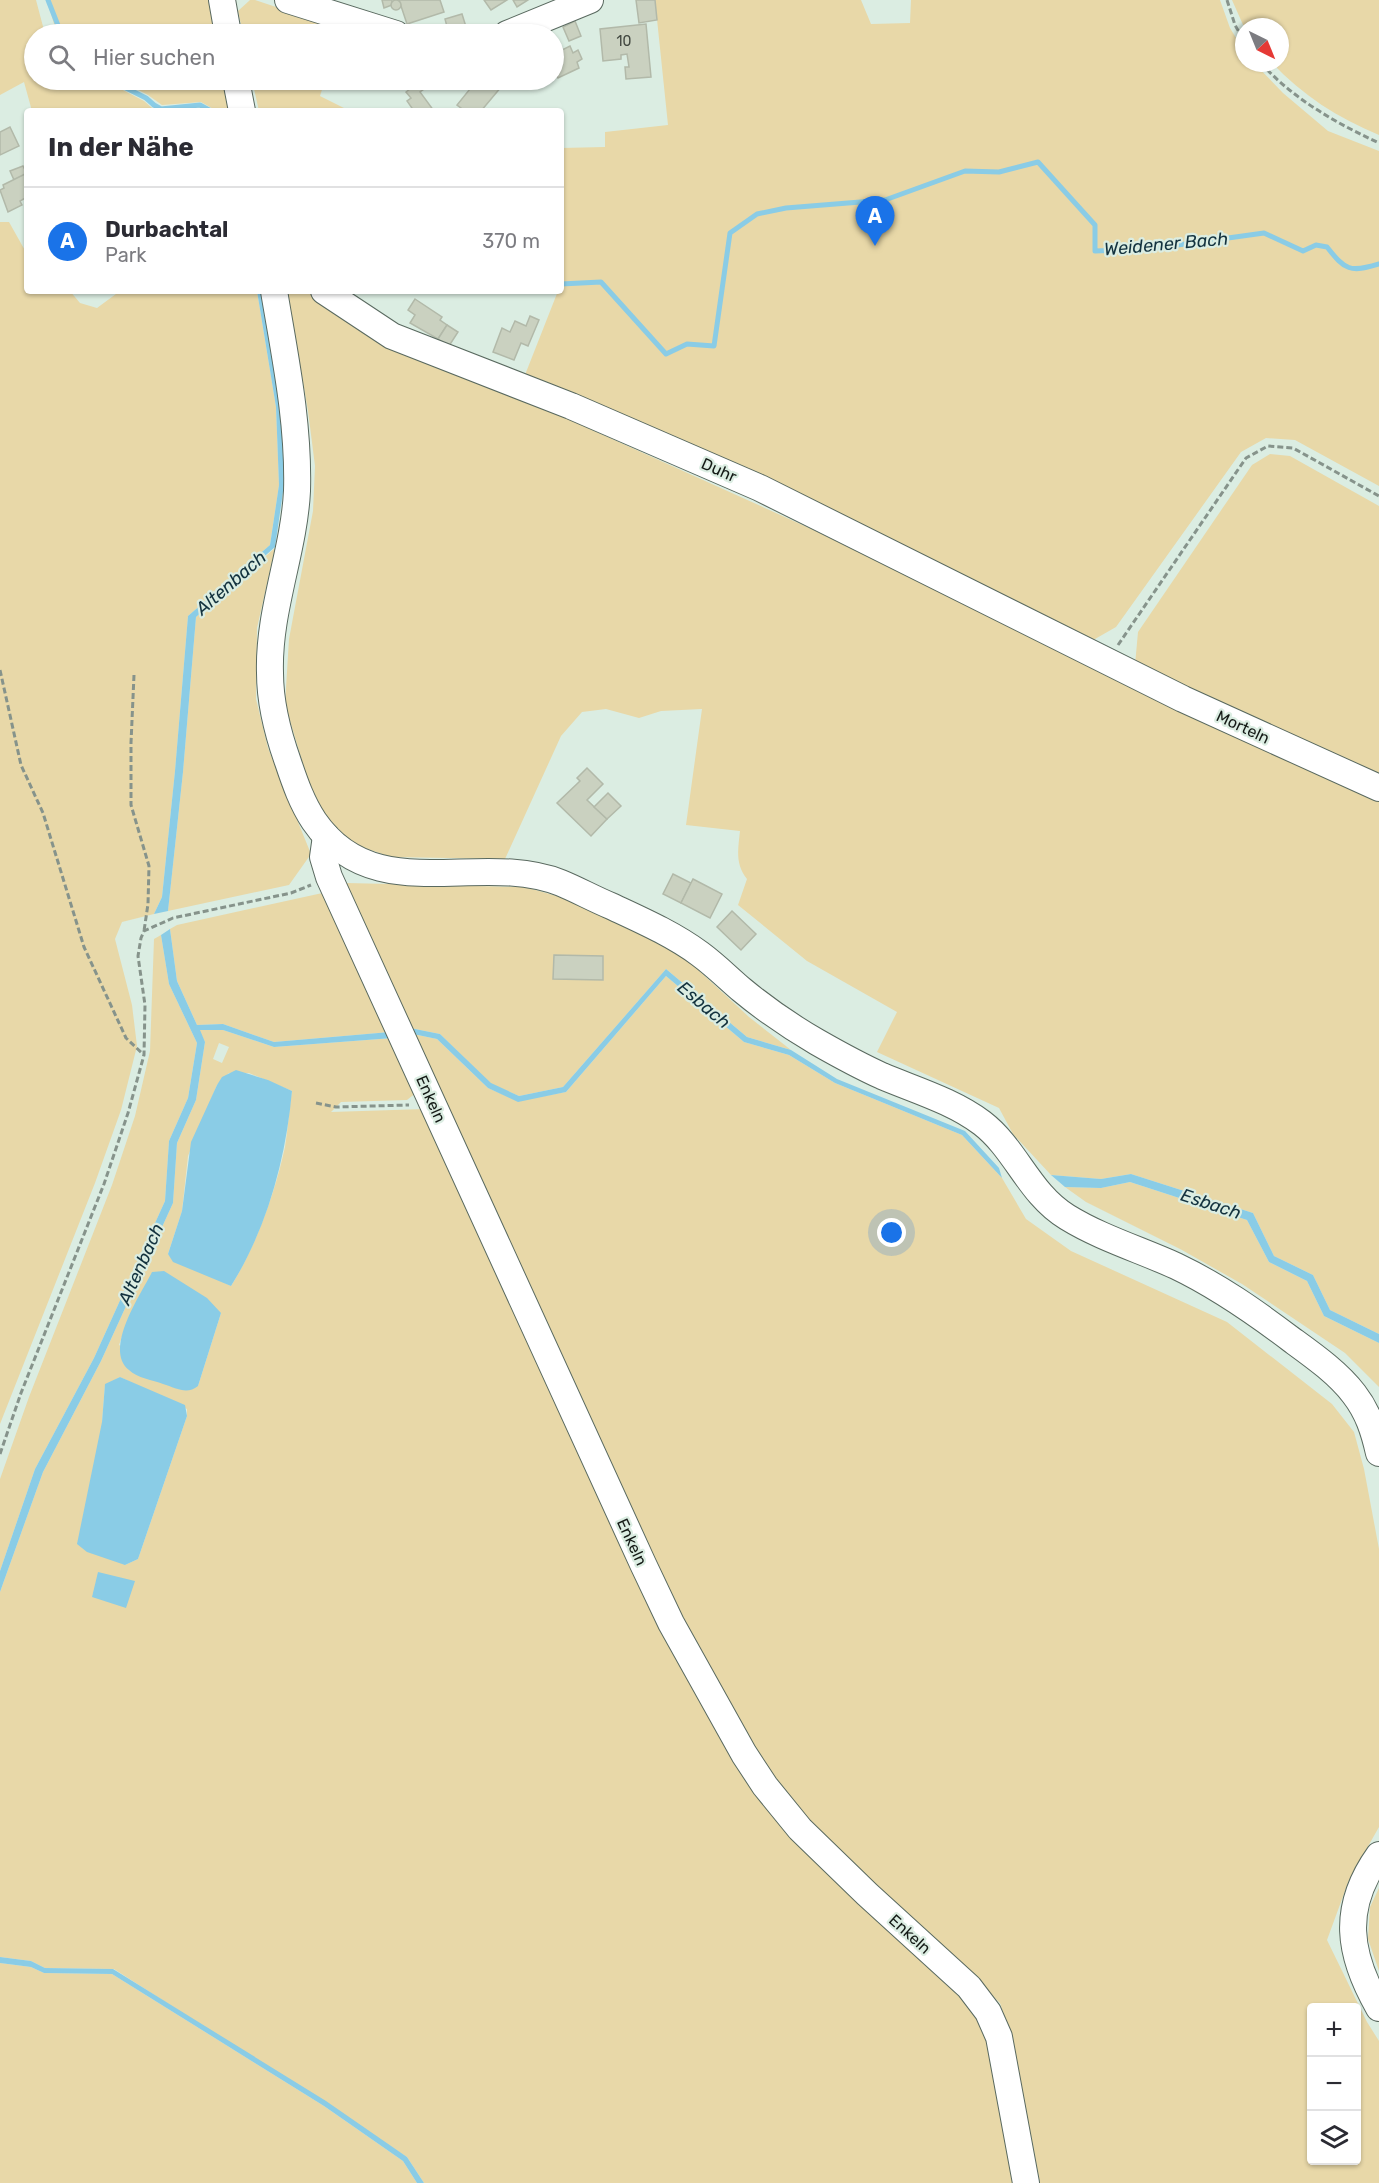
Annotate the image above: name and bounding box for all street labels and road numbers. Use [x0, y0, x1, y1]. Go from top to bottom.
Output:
street label: Duhr [698, 454, 740, 486]
street label: Morteln [1213, 706, 1273, 748]
street label: Enkeln [412, 1072, 450, 1126]
street label: Enkeln [613, 1515, 651, 1569]
street label: Enkeln [885, 1910, 935, 1958]

